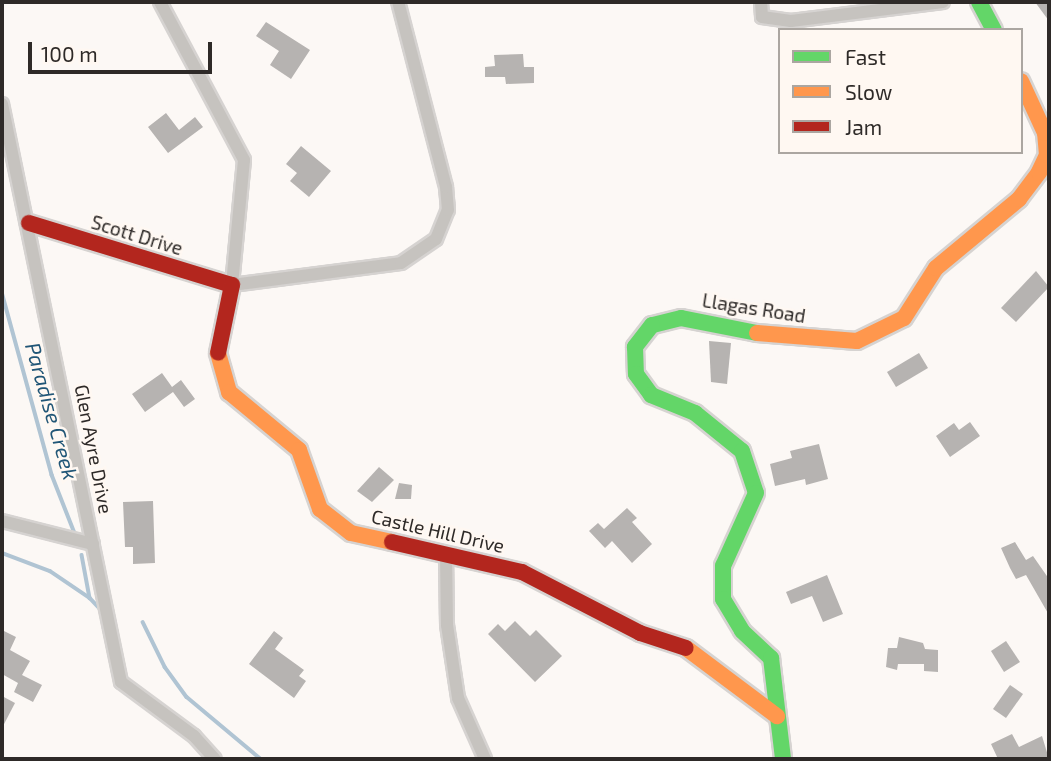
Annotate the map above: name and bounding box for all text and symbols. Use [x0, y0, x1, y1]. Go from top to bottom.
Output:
scale bar [32, 28, 215, 72]
legend [778, 28, 1023, 154]
text: 100 m [41, 41, 98, 66]
text: Fast [845, 44, 886, 69]
text: Slow [845, 79, 892, 104]
text: Jam [845, 114, 882, 139]
street label: Scott Drive [89, 210, 185, 260]
street label: Llagas Road [701, 289, 807, 327]
water label: Paradise Creek [20, 339, 84, 483]
street label: Glen Ayre Drive [70, 382, 118, 516]
street label: Castle Hill Drive [369, 505, 507, 557]

